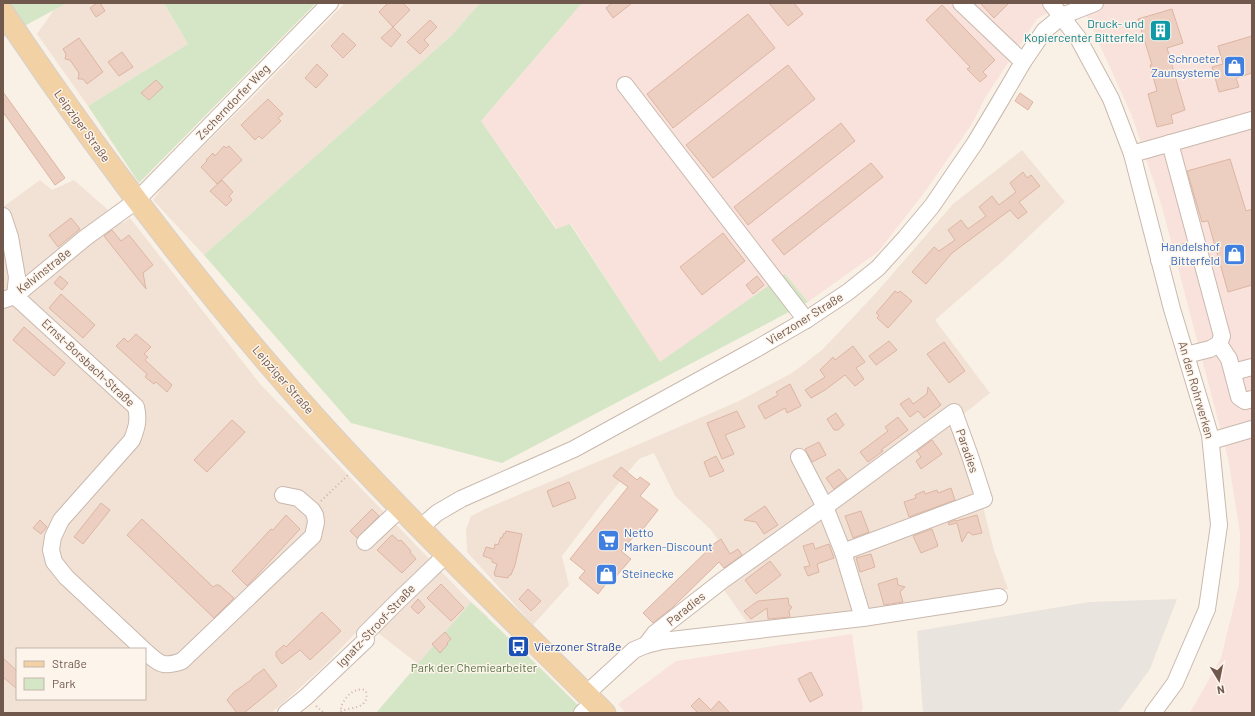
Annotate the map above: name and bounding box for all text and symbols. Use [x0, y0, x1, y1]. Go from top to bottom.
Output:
place label: Druck- und Kopiercenter Bitterfeld [1024, 16, 1144, 44]
building icon: Druck- und Kopiercenter Bitterfeld [1147, 18, 1173, 44]
place label: Schroeter Zaunsysteme [1151, 51, 1221, 79]
shop icon: Schroeter Zaunsysteme [1222, 53, 1248, 79]
street label: Zscherndorfer Weg [193, 61, 272, 142]
street label: Leipziger Straße [52, 87, 114, 164]
place label: Handelshof Bitterfeld [1161, 239, 1220, 267]
shop icon: Handelshof Bitterfeld [1222, 241, 1248, 267]
street label: Kelvinstraße [13, 245, 73, 296]
street label: Vierzoner Straße [764, 289, 845, 347]
street label: Ernst-Borsbach-Straße [39, 316, 138, 409]
street label: An den Rohrwerken [1176, 339, 1218, 440]
street label: Leipziger Straße [250, 342, 317, 416]
street label: Paradies [954, 427, 982, 475]
place label: Netto Marken-Discount [624, 525, 713, 553]
supermarket icon: Netto Marken-Discount [595, 527, 621, 553]
shop icon: Steinecke [593, 561, 619, 587]
place label: Steinecke [622, 566, 674, 580]
street label: Ignatz-Stroof-Straße [333, 581, 417, 670]
street label: Paradies [663, 588, 708, 628]
bus stop icon: Vierzoner Straße [506, 634, 532, 660]
place label: Vierzoner Straße [534, 639, 621, 653]
legend [16, 648, 146, 700]
text: Straße [52, 656, 87, 670]
park label: Park der Chemiearbeiter [411, 660, 538, 674]
north arrow [1199, 660, 1239, 700]
text: Park [52, 676, 76, 690]
text: N [1216, 683, 1226, 697]

